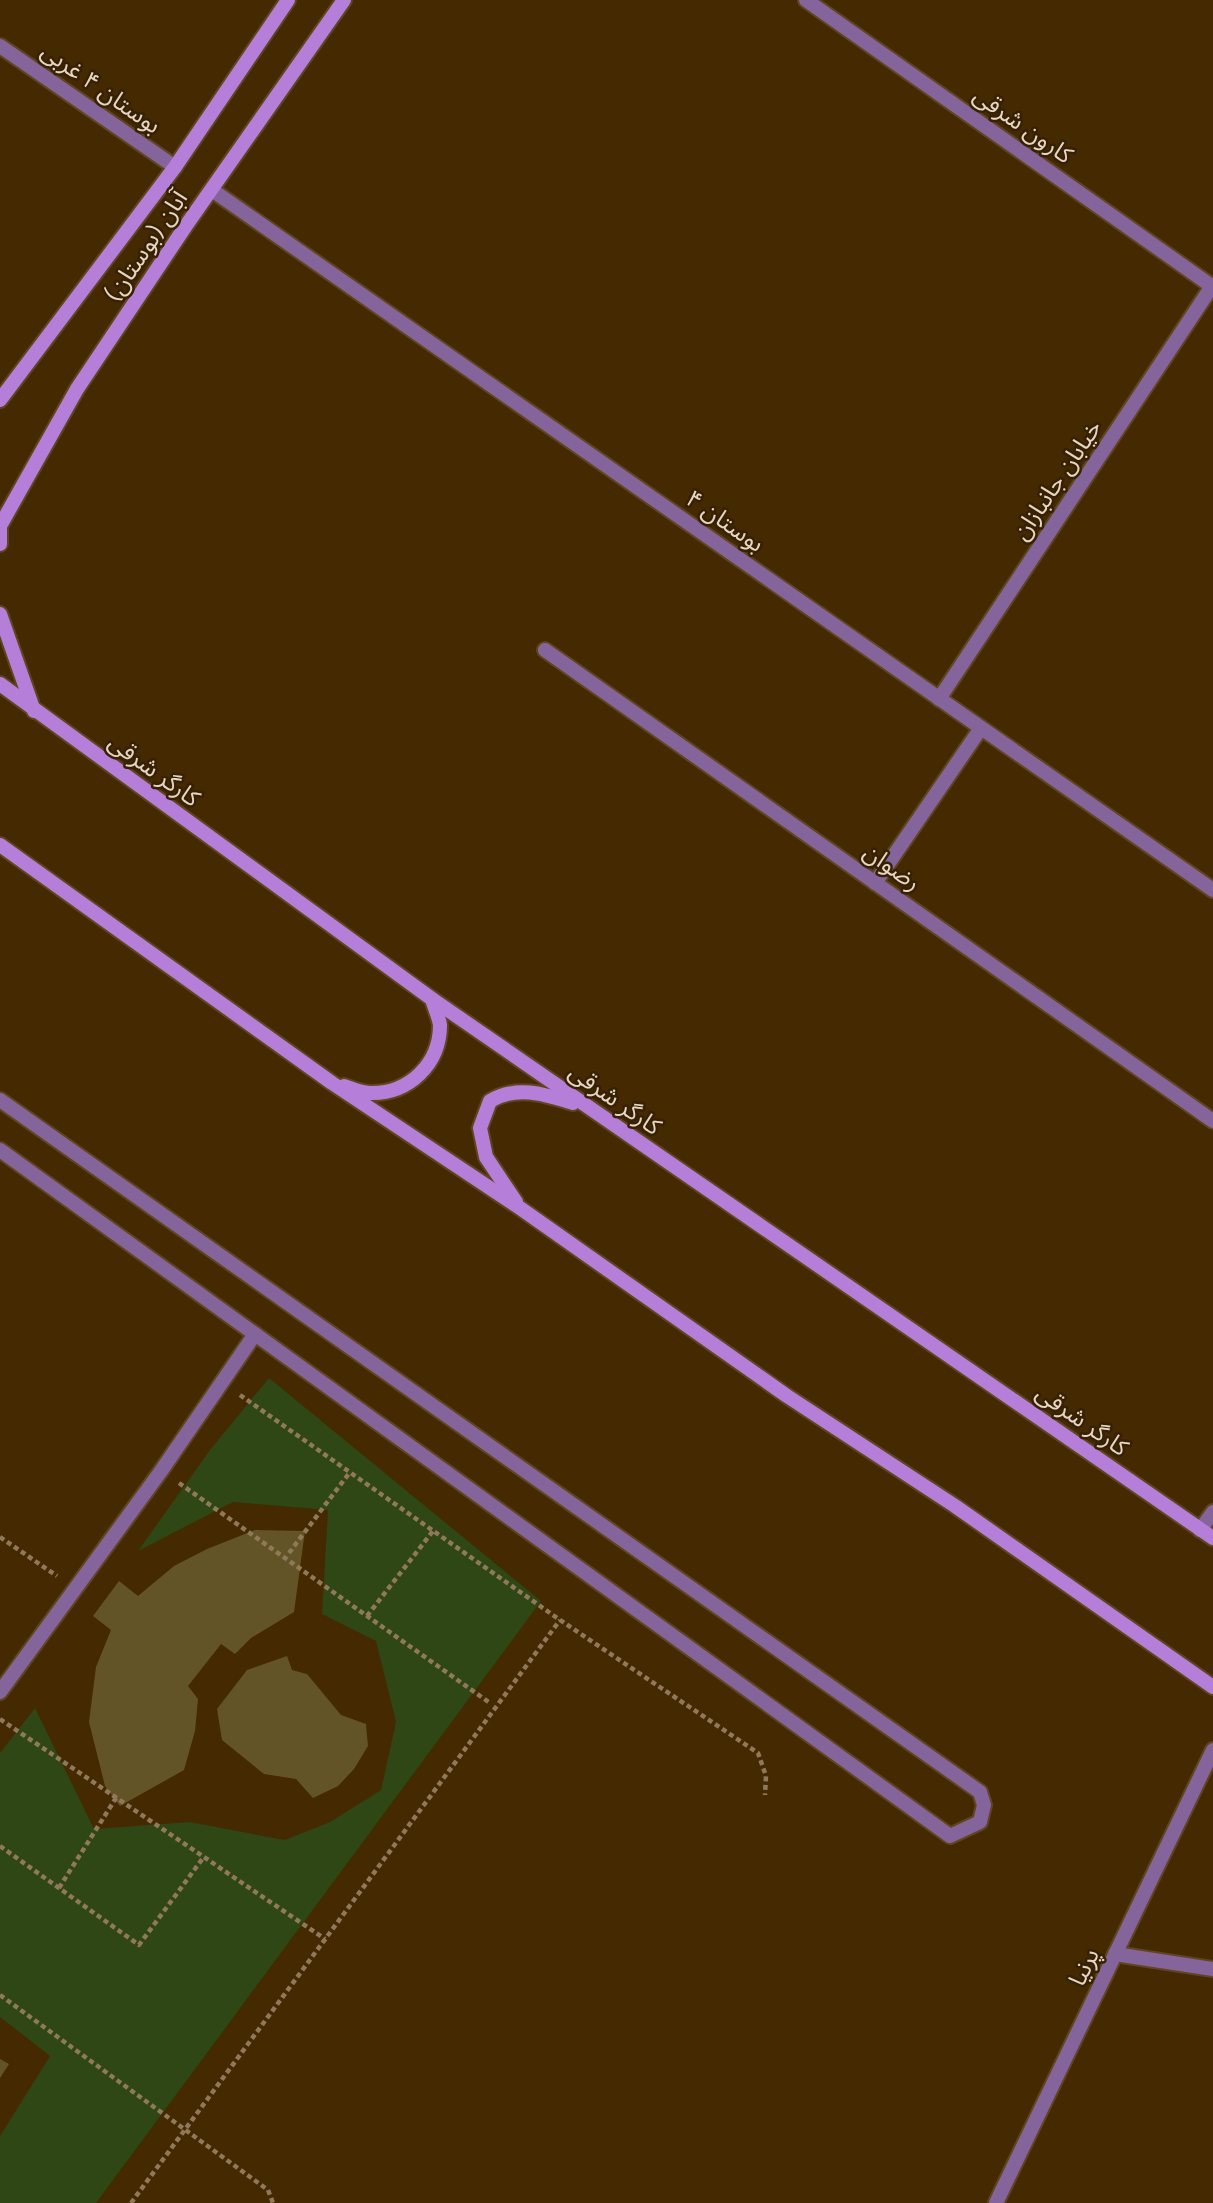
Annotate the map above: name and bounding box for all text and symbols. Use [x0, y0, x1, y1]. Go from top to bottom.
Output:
street label: بوستان ۴ غربی [36, 36, 167, 139]
street label: کارون شرقی [968, 80, 1080, 170]
street label: آبان (بوستان) [98, 184, 194, 307]
street label: خیابان جانبازان [1006, 414, 1107, 545]
street label: بوستان ۴ [681, 483, 770, 558]
street label: کارگر شرقی [103, 727, 207, 813]
street label: رضوان [858, 837, 927, 897]
street label: کارگر شرقی [564, 1056, 668, 1142]
street label: کارگر شرقی [1031, 1377, 1135, 1463]
street label: پرنیا [1062, 1943, 1106, 1991]

